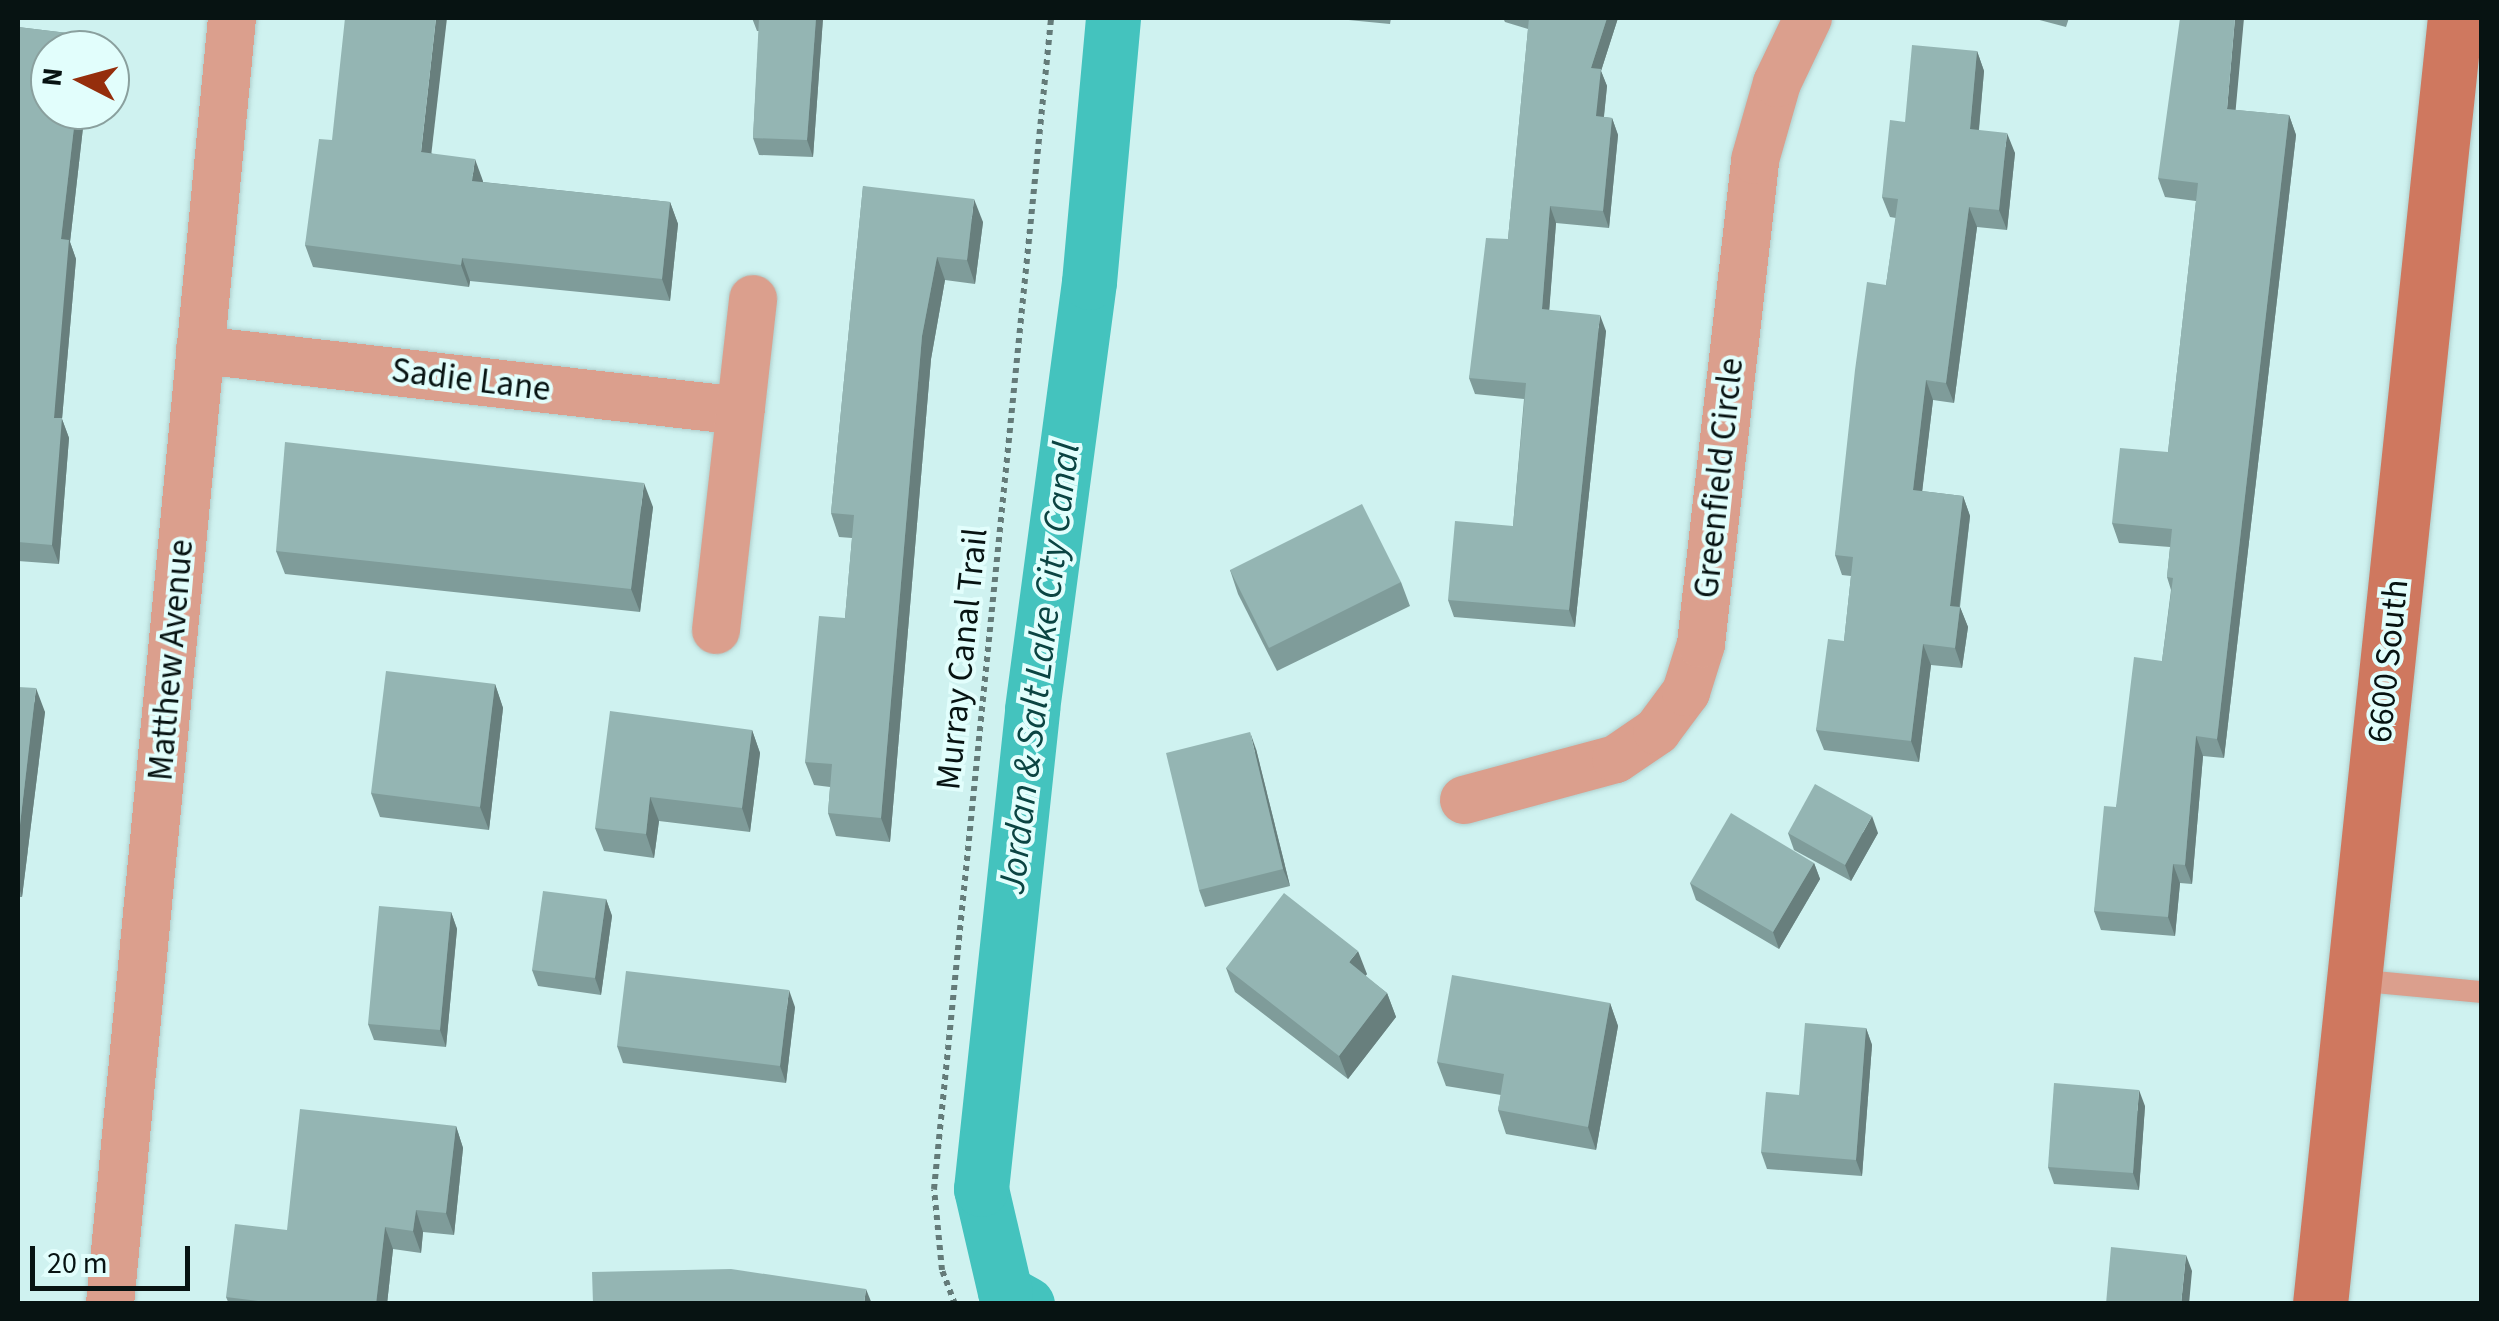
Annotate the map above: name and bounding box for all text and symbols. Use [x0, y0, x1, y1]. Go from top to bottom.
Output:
north arrow [30, 30, 130, 130]
text: N [31, 66, 73, 88]
street label: Sadie Lane [389, 349, 553, 411]
street label: Greenfield Circle [1685, 356, 1753, 600]
water label: Jordan & Salt Lake City Canal [990, 439, 1090, 897]
street label: Murray Canal Trail [927, 526, 997, 792]
street label: Matthew Avenue [140, 538, 202, 782]
street label: 6600 South [2359, 577, 2417, 745]
scale bar [35, 1226, 195, 1288]
text: 20 m [47, 1242, 108, 1285]

